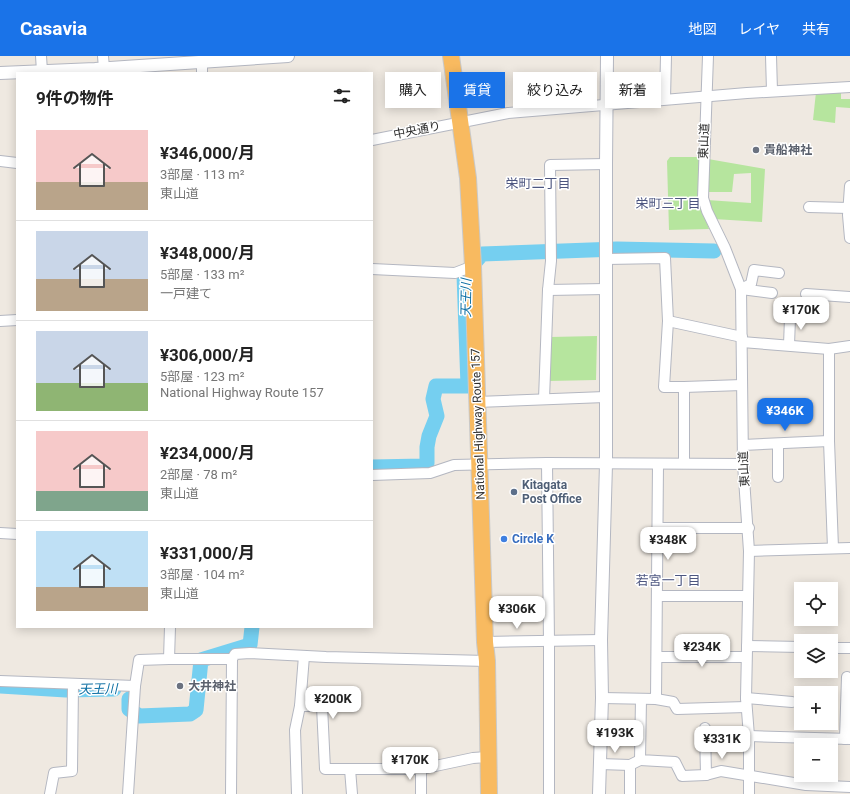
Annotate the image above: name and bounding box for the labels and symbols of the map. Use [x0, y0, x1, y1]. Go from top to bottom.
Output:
street label: 中央通り [392, 119, 442, 141]
street label: 東山道 [696, 123, 712, 159]
place label: 貴船神社 [764, 143, 812, 157]
marker: 貴船神社 [751, 145, 761, 155]
district label: 栄町二丁目 [505, 176, 571, 191]
district label: 栄町三丁目 [635, 196, 701, 211]
water label: 天王川 [458, 276, 474, 318]
pin: ¥170K [773, 297, 829, 331]
street label: National Highway Route 157 [468, 348, 488, 500]
pin: ¥346K [757, 398, 813, 432]
street label: 東山道 [736, 451, 752, 487]
place label: Kitagata Post Office [522, 478, 582, 506]
marker: Kitagata Post Office [509, 487, 519, 497]
pin: ¥348K [640, 527, 696, 561]
place label: Circle K [512, 532, 554, 546]
marker: Circle K [499, 534, 509, 544]
district label: 若宮一丁目 [635, 573, 701, 588]
pin: ¥306K [489, 596, 545, 630]
pin: ¥234K [674, 634, 730, 668]
place label: 大井神社 [188, 679, 236, 693]
water label: 天王川 [78, 681, 120, 697]
marker: 大井神社 [175, 681, 185, 691]
pin: ¥200K [305, 686, 361, 720]
pin: ¥193K [587, 720, 643, 754]
pin: ¥331K [694, 726, 750, 760]
pin: ¥170K [382, 747, 438, 781]

